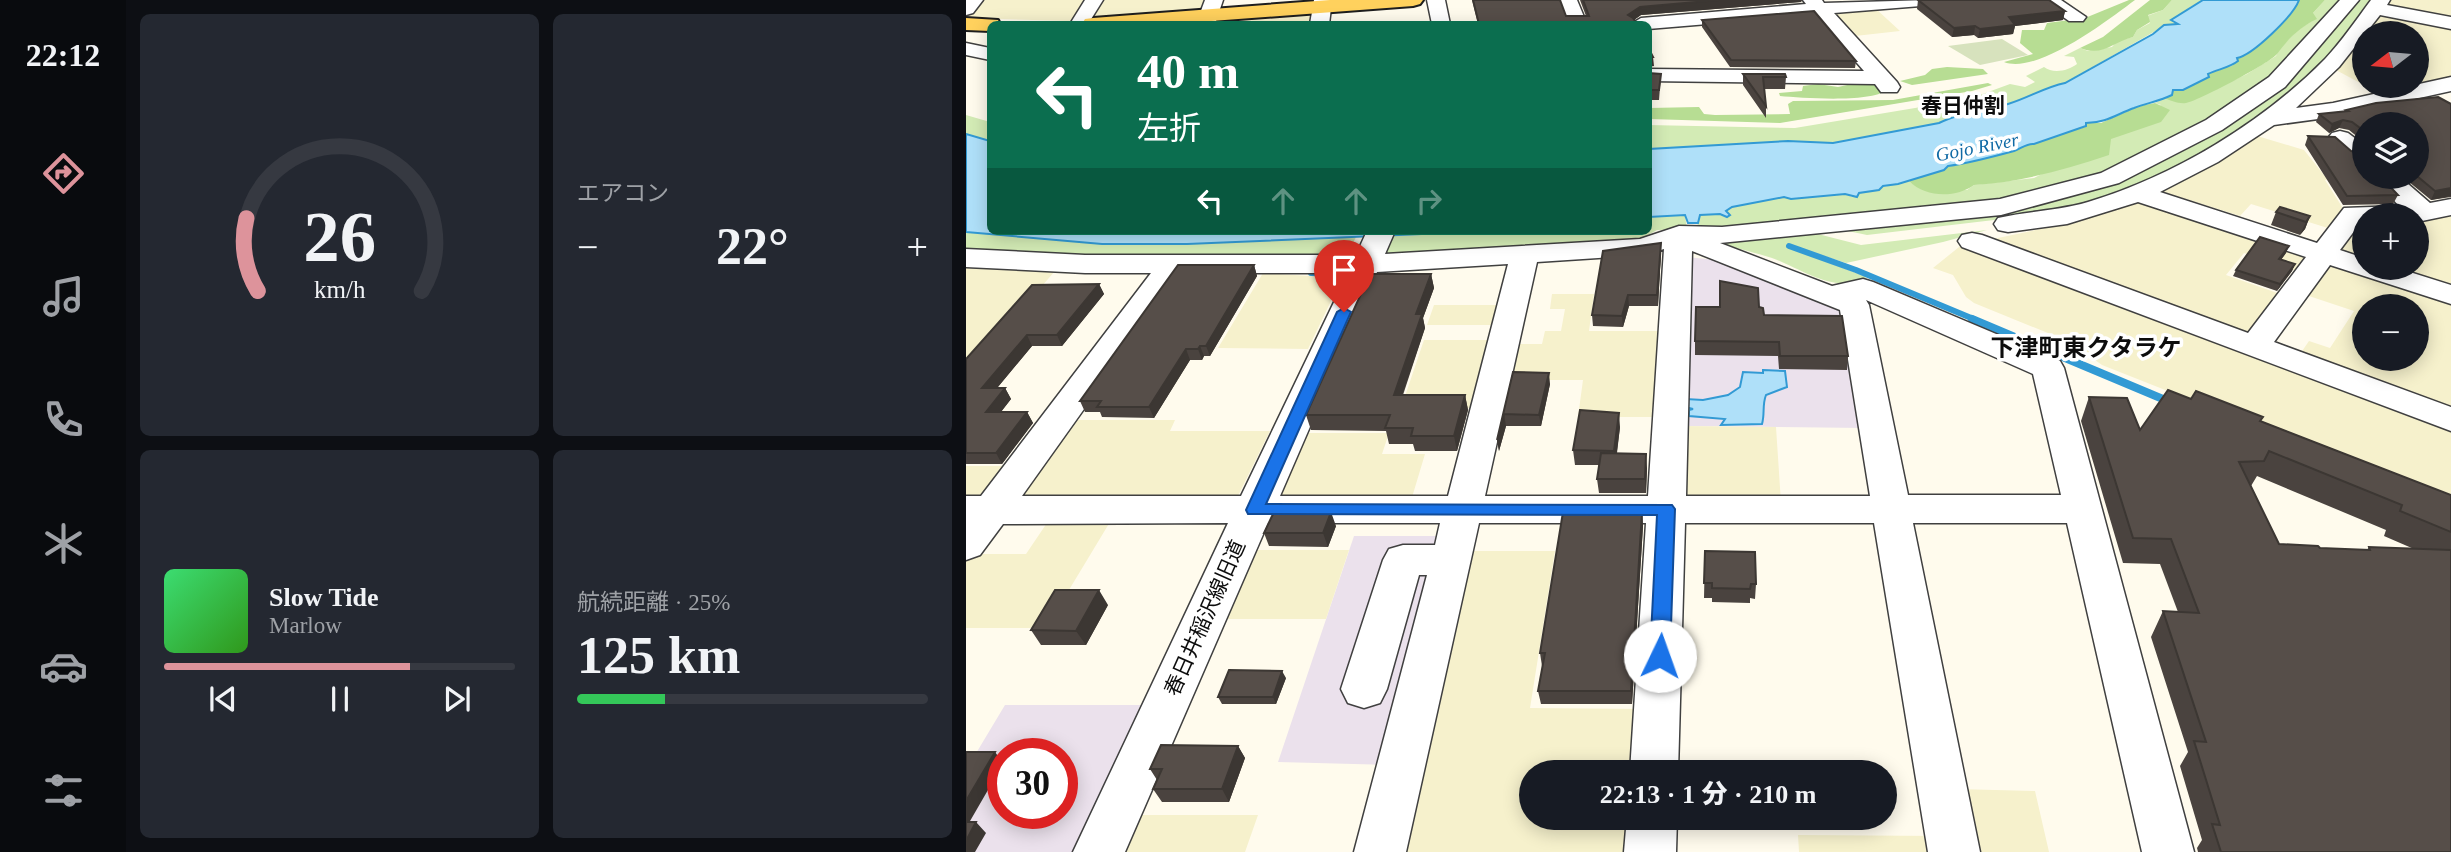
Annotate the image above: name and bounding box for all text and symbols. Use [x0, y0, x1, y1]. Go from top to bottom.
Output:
north arrow [2352, 21, 2429, 98]
map controls [2352, 21, 2429, 371]
text: 22:12 [26, 37, 100, 73]
text: 40 m [1137, 44, 1239, 99]
icon: left [1022, 49, 1113, 140]
district label: 春日仲割 [1921, 94, 2005, 118]
text: 左折 [1137, 110, 1201, 146]
button: layers [2352, 112, 2429, 189]
water label: Gojo River [1934, 129, 2021, 165]
icon: directions [39, 149, 88, 198]
text: エアコン [577, 181, 669, 206]
icon: left [1191, 182, 1229, 220]
icon: ahead [1264, 182, 1302, 220]
icon: ahead [1337, 182, 1375, 220]
icon: right [1410, 182, 1448, 220]
text: 26 [303, 196, 376, 277]
button: + [2352, 203, 2429, 280]
text: 22° [716, 218, 789, 275]
text: − [577, 226, 598, 268]
text: + [907, 226, 928, 268]
pin [1314, 240, 1374, 312]
icon: arrive [1325, 251, 1363, 289]
icon: music [39, 272, 88, 321]
text: km/h [314, 276, 366, 303]
button: − [2352, 294, 2429, 371]
district label: 下津町東クタラケ [1990, 335, 2182, 361]
icon: phone [39, 395, 88, 444]
icon: climate [39, 519, 88, 568]
street label: 春日井稲沢線旧道 [1160, 536, 1250, 700]
text: Slow Tide [269, 583, 379, 612]
text: 航続距離 · 25% [577, 590, 730, 615]
text: Marlow [269, 613, 342, 638]
position arrow [1623, 619, 1697, 693]
text: 125 km [577, 627, 740, 684]
icon: car [39, 642, 88, 691]
icon: previous [204, 680, 242, 718]
icon: pause [321, 680, 359, 718]
icon: next [438, 680, 476, 718]
speed limit sign: 30 [987, 738, 1078, 829]
icon: filters [39, 766, 88, 815]
text: 22:13 · 1 分 · 210 m [1600, 780, 1816, 809]

